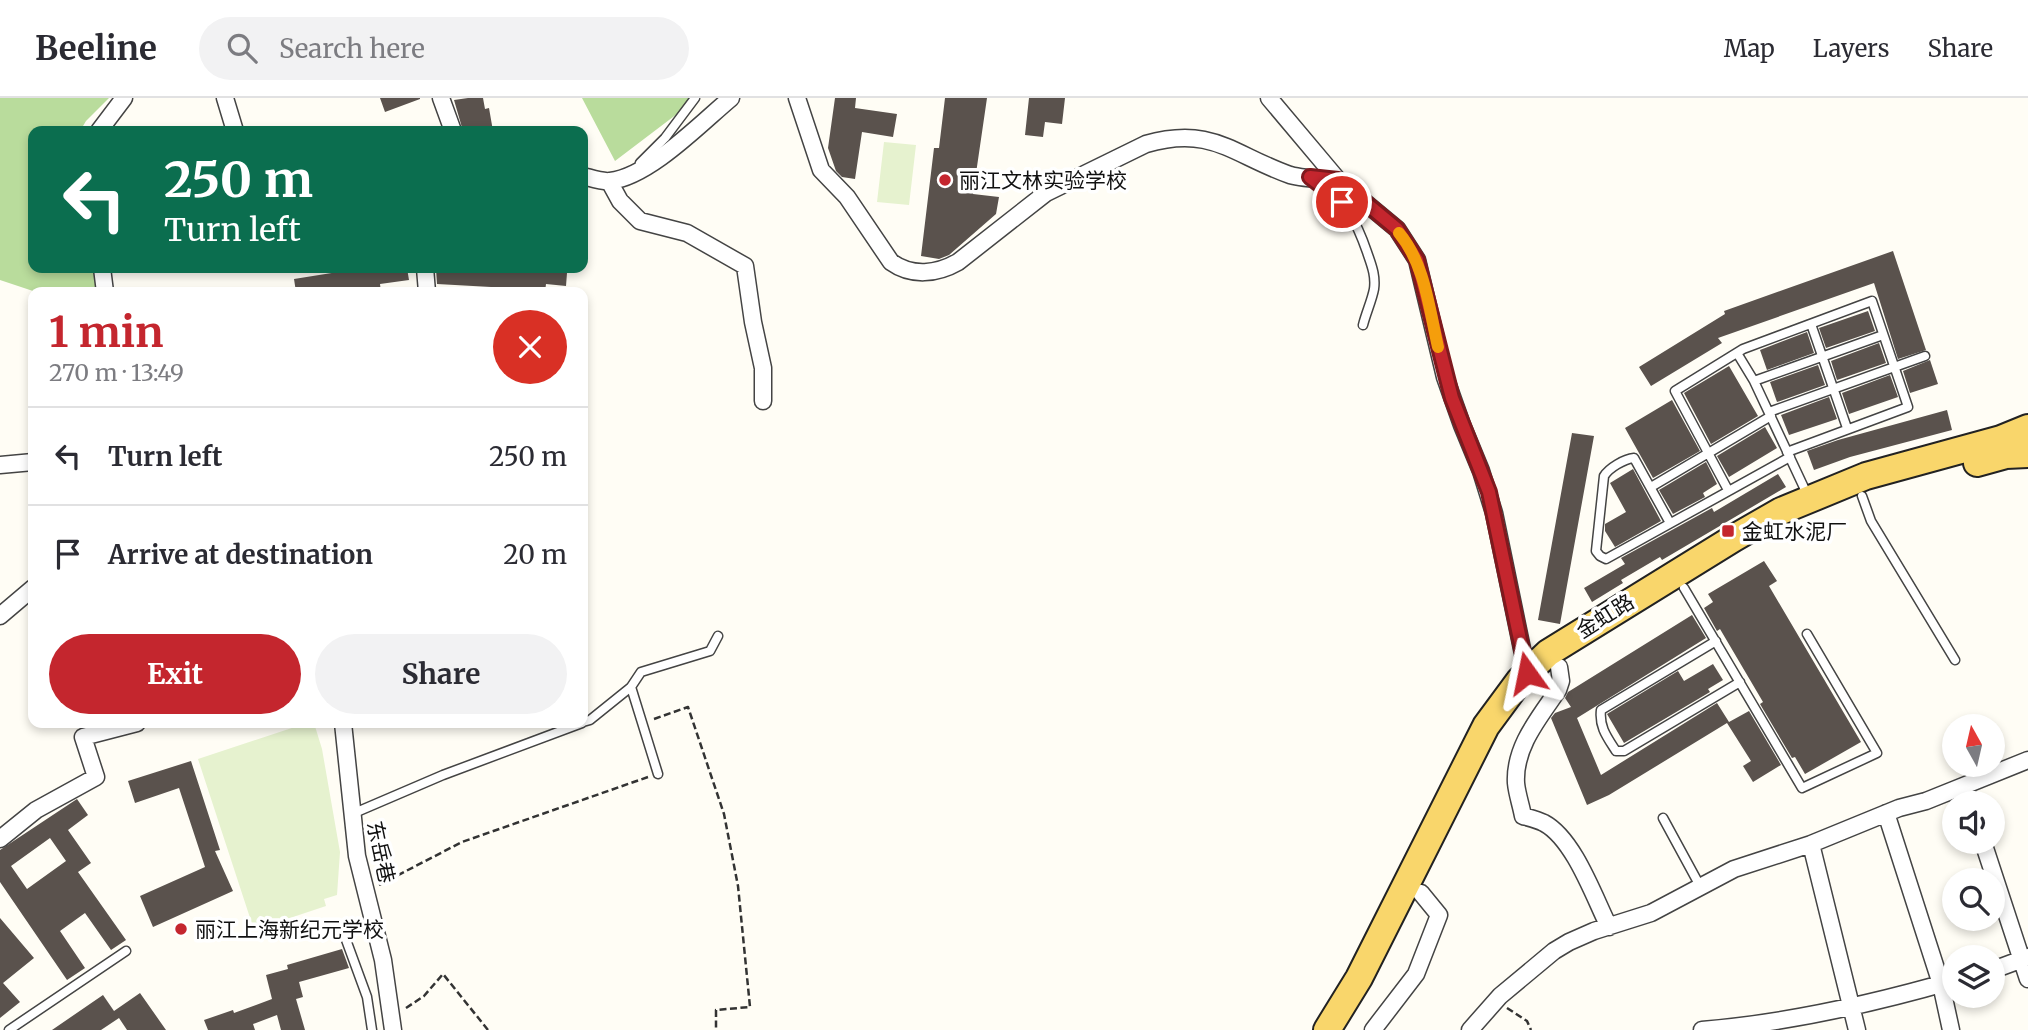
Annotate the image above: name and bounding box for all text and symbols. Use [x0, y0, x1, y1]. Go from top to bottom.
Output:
search box [199, 17, 689, 80]
text: Beeline [35, 28, 157, 69]
icon: search [223, 29, 261, 67]
text: Search here [279, 32, 425, 65]
text: Map [1724, 33, 1775, 64]
text: Layers [1813, 33, 1889, 64]
text: Share [1927, 33, 1993, 64]
text: 250 m [164, 149, 313, 210]
icon: left [49, 154, 140, 245]
place label: 丽江文林实验学校 [959, 167, 1127, 194]
marker: 丽江文林实验学校 [937, 172, 953, 188]
pin [1312, 172, 1372, 232]
icon: arrive [1323, 183, 1361, 221]
text: Turn left [164, 210, 301, 250]
text: 1 min [49, 306, 163, 358]
button: close [493, 310, 567, 384]
text: 270 m · 13:49 [49, 358, 184, 387]
icon: left [49, 437, 87, 475]
text: Turn left [108, 440, 222, 473]
text: 250 m [489, 440, 567, 473]
place label: 金虹水泥厂 [1742, 518, 1847, 545]
marker: 金虹水泥厂 [1720, 523, 1736, 539]
icon: arrive [49, 535, 87, 573]
text: Arrive at destination [108, 538, 373, 571]
text: 20 m [503, 538, 567, 571]
street label: 金虹路 [1571, 588, 1639, 644]
button: Exit [49, 634, 301, 714]
button: Share [315, 634, 567, 714]
position arrow [1490, 636, 1564, 710]
north arrow [1942, 714, 2006, 777]
map controls [1942, 714, 2005, 1008]
button: sound [1942, 791, 2005, 854]
street label: 东岳巷 [361, 818, 401, 886]
button: search [1942, 868, 2005, 931]
place label: 丽江上海新纪元学校 [195, 916, 384, 943]
marker: 丽江上海新纪元学校 [173, 921, 189, 937]
button: layers [1942, 945, 2005, 1008]

